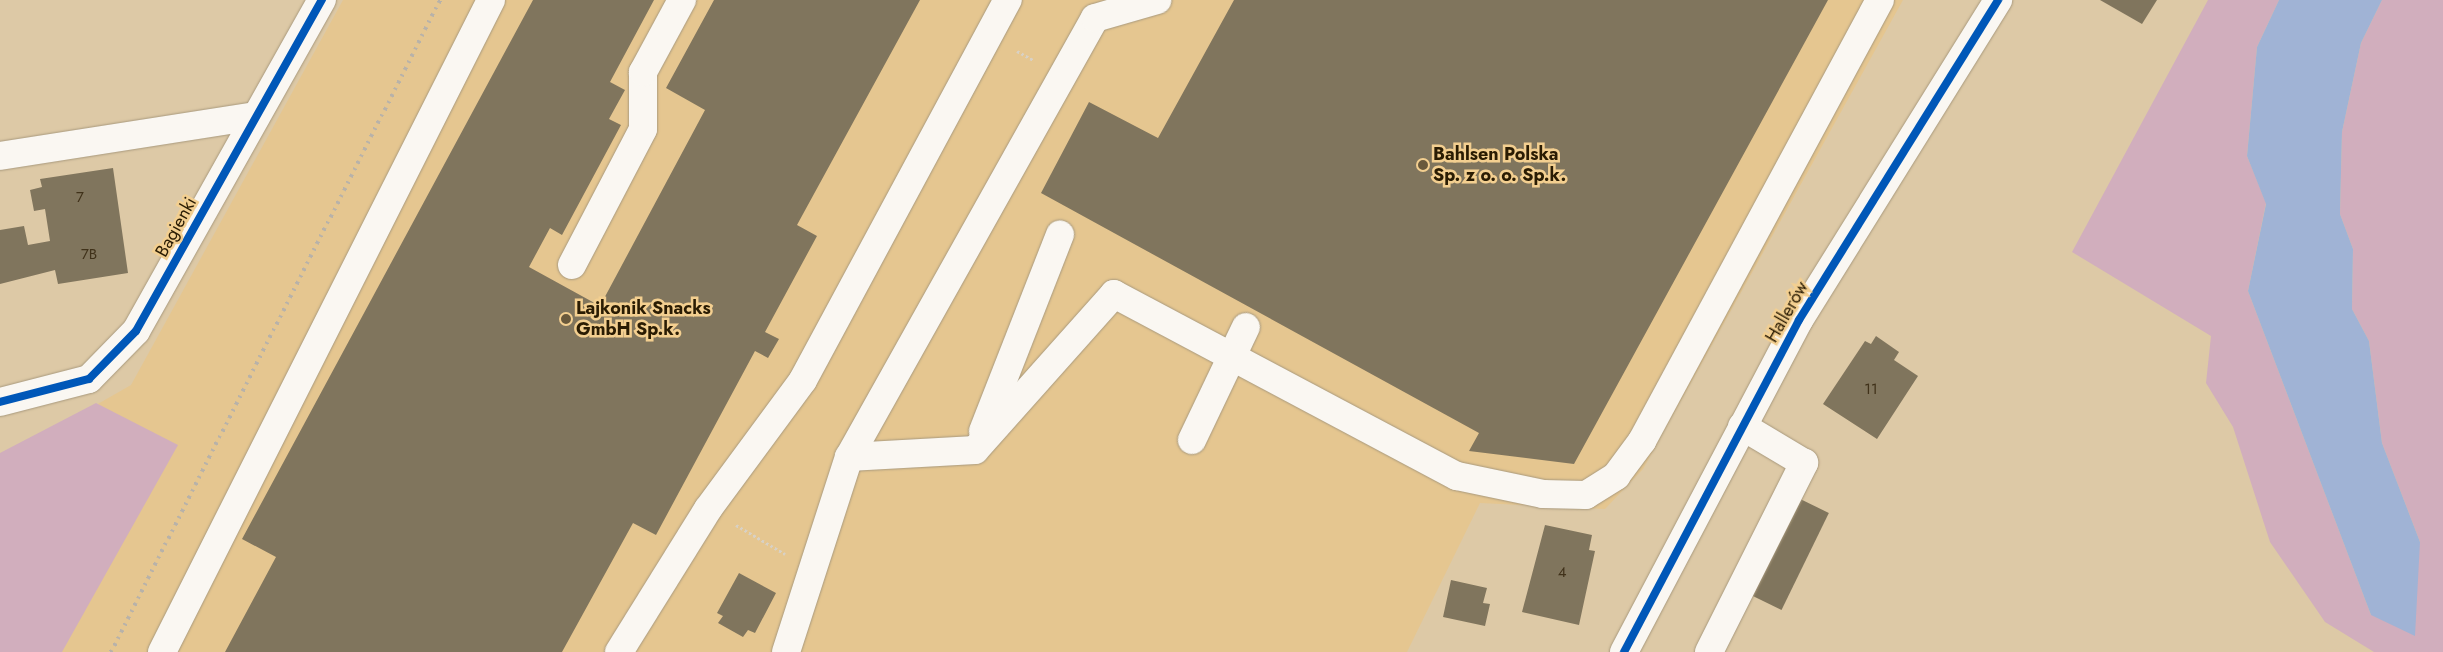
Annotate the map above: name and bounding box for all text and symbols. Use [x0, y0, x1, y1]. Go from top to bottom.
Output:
place label: Bahlsen Polska Sp. z o. o. Sp.k. [1433, 144, 1566, 186]
marker: Bahlsen Polska Sp. z o. o. Sp.k. [1417, 159, 1429, 171]
house number: 7 [76, 189, 84, 207]
street label: Bagienki [151, 193, 201, 261]
house number: 7B [81, 246, 97, 264]
street label: Hallerów [1761, 278, 1813, 346]
place label: Lajkonik Snacks GmbH Sp.k. [576, 298, 711, 340]
marker: Lajkonik Snacks GmbH Sp.k. [560, 313, 572, 325]
house number: 11 [1864, 381, 1878, 399]
house number: 4 [1558, 564, 1566, 582]

